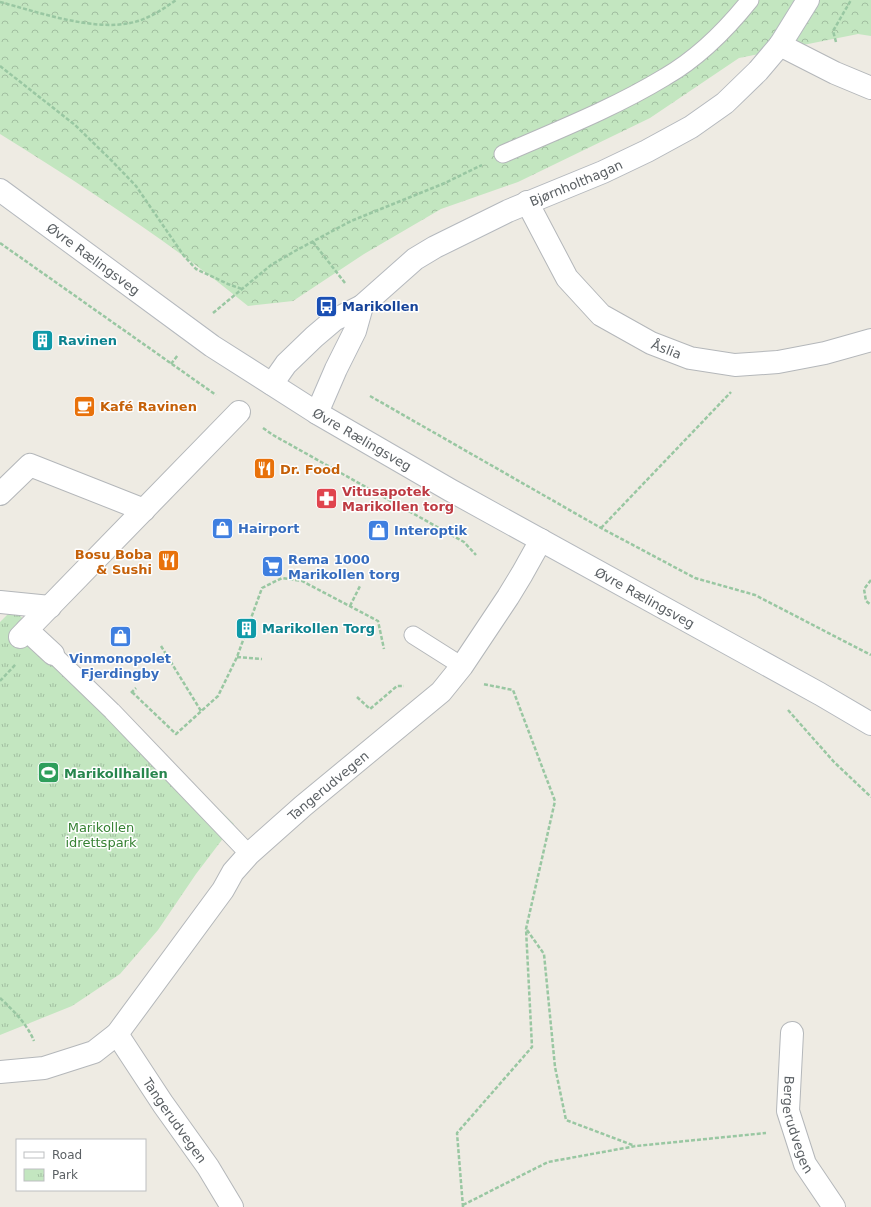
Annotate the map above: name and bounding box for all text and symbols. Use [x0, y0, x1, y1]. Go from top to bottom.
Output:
street label: Bjørnholthagan [527, 156, 625, 209]
street label: Øvre Rælingsveg [44, 220, 143, 298]
bus stop icon: Marikollen [314, 293, 340, 319]
place label: Marikollen [342, 299, 419, 314]
building icon: Ravinen [29, 327, 55, 353]
place label: Ravinen [58, 333, 117, 348]
street label: Åslia [649, 336, 684, 361]
cafe icon: Kafé Ravinen [72, 393, 98, 419]
place label: Kafé Ravinen [100, 399, 197, 414]
street label: Øvre Rælingsveg [310, 405, 414, 474]
restaurant icon: Dr. Food [251, 456, 277, 482]
place label: Dr. Food [280, 462, 340, 477]
place label: Vitusapotek Marikollen torg [342, 484, 454, 514]
pharmacy icon: Vitusapotek Marikollen torg [313, 485, 339, 511]
shop icon: Hairport [210, 515, 236, 541]
shop icon: Interoptik [365, 517, 391, 543]
place label: Hairport [238, 521, 299, 536]
place label: Interoptik [394, 523, 467, 538]
place label: Bosu Boba & Sushi [75, 547, 152, 577]
restaurant icon: Bosu Boba & Sushi [155, 548, 181, 574]
place label: Rema 1000 Marikollen torg [288, 552, 400, 582]
supermarket icon: Rema 1000 Marikollen torg [260, 553, 286, 579]
street label: Øvre Rælingsveg [592, 564, 697, 631]
building icon: Marikollen Torg [234, 615, 260, 641]
place label: Marikollen Torg [262, 621, 375, 636]
shop icon: Vinmonopolet Fjerdingby [107, 623, 133, 649]
place label: Vinmonopolet Fjerdingby [69, 651, 171, 681]
street label: Tangerudvegen [284, 748, 371, 824]
sports icon: Marikollhallen [36, 760, 62, 786]
place label: Marikollhallen [64, 766, 168, 781]
park label: Marikollen idrettspark [66, 820, 137, 850]
street label: Tangerudvegen [140, 1074, 210, 1166]
street label: Bergerudvegen [780, 1075, 816, 1176]
legend [16, 1139, 146, 1191]
text: Road [52, 1148, 82, 1162]
text: Park [52, 1168, 78, 1182]

